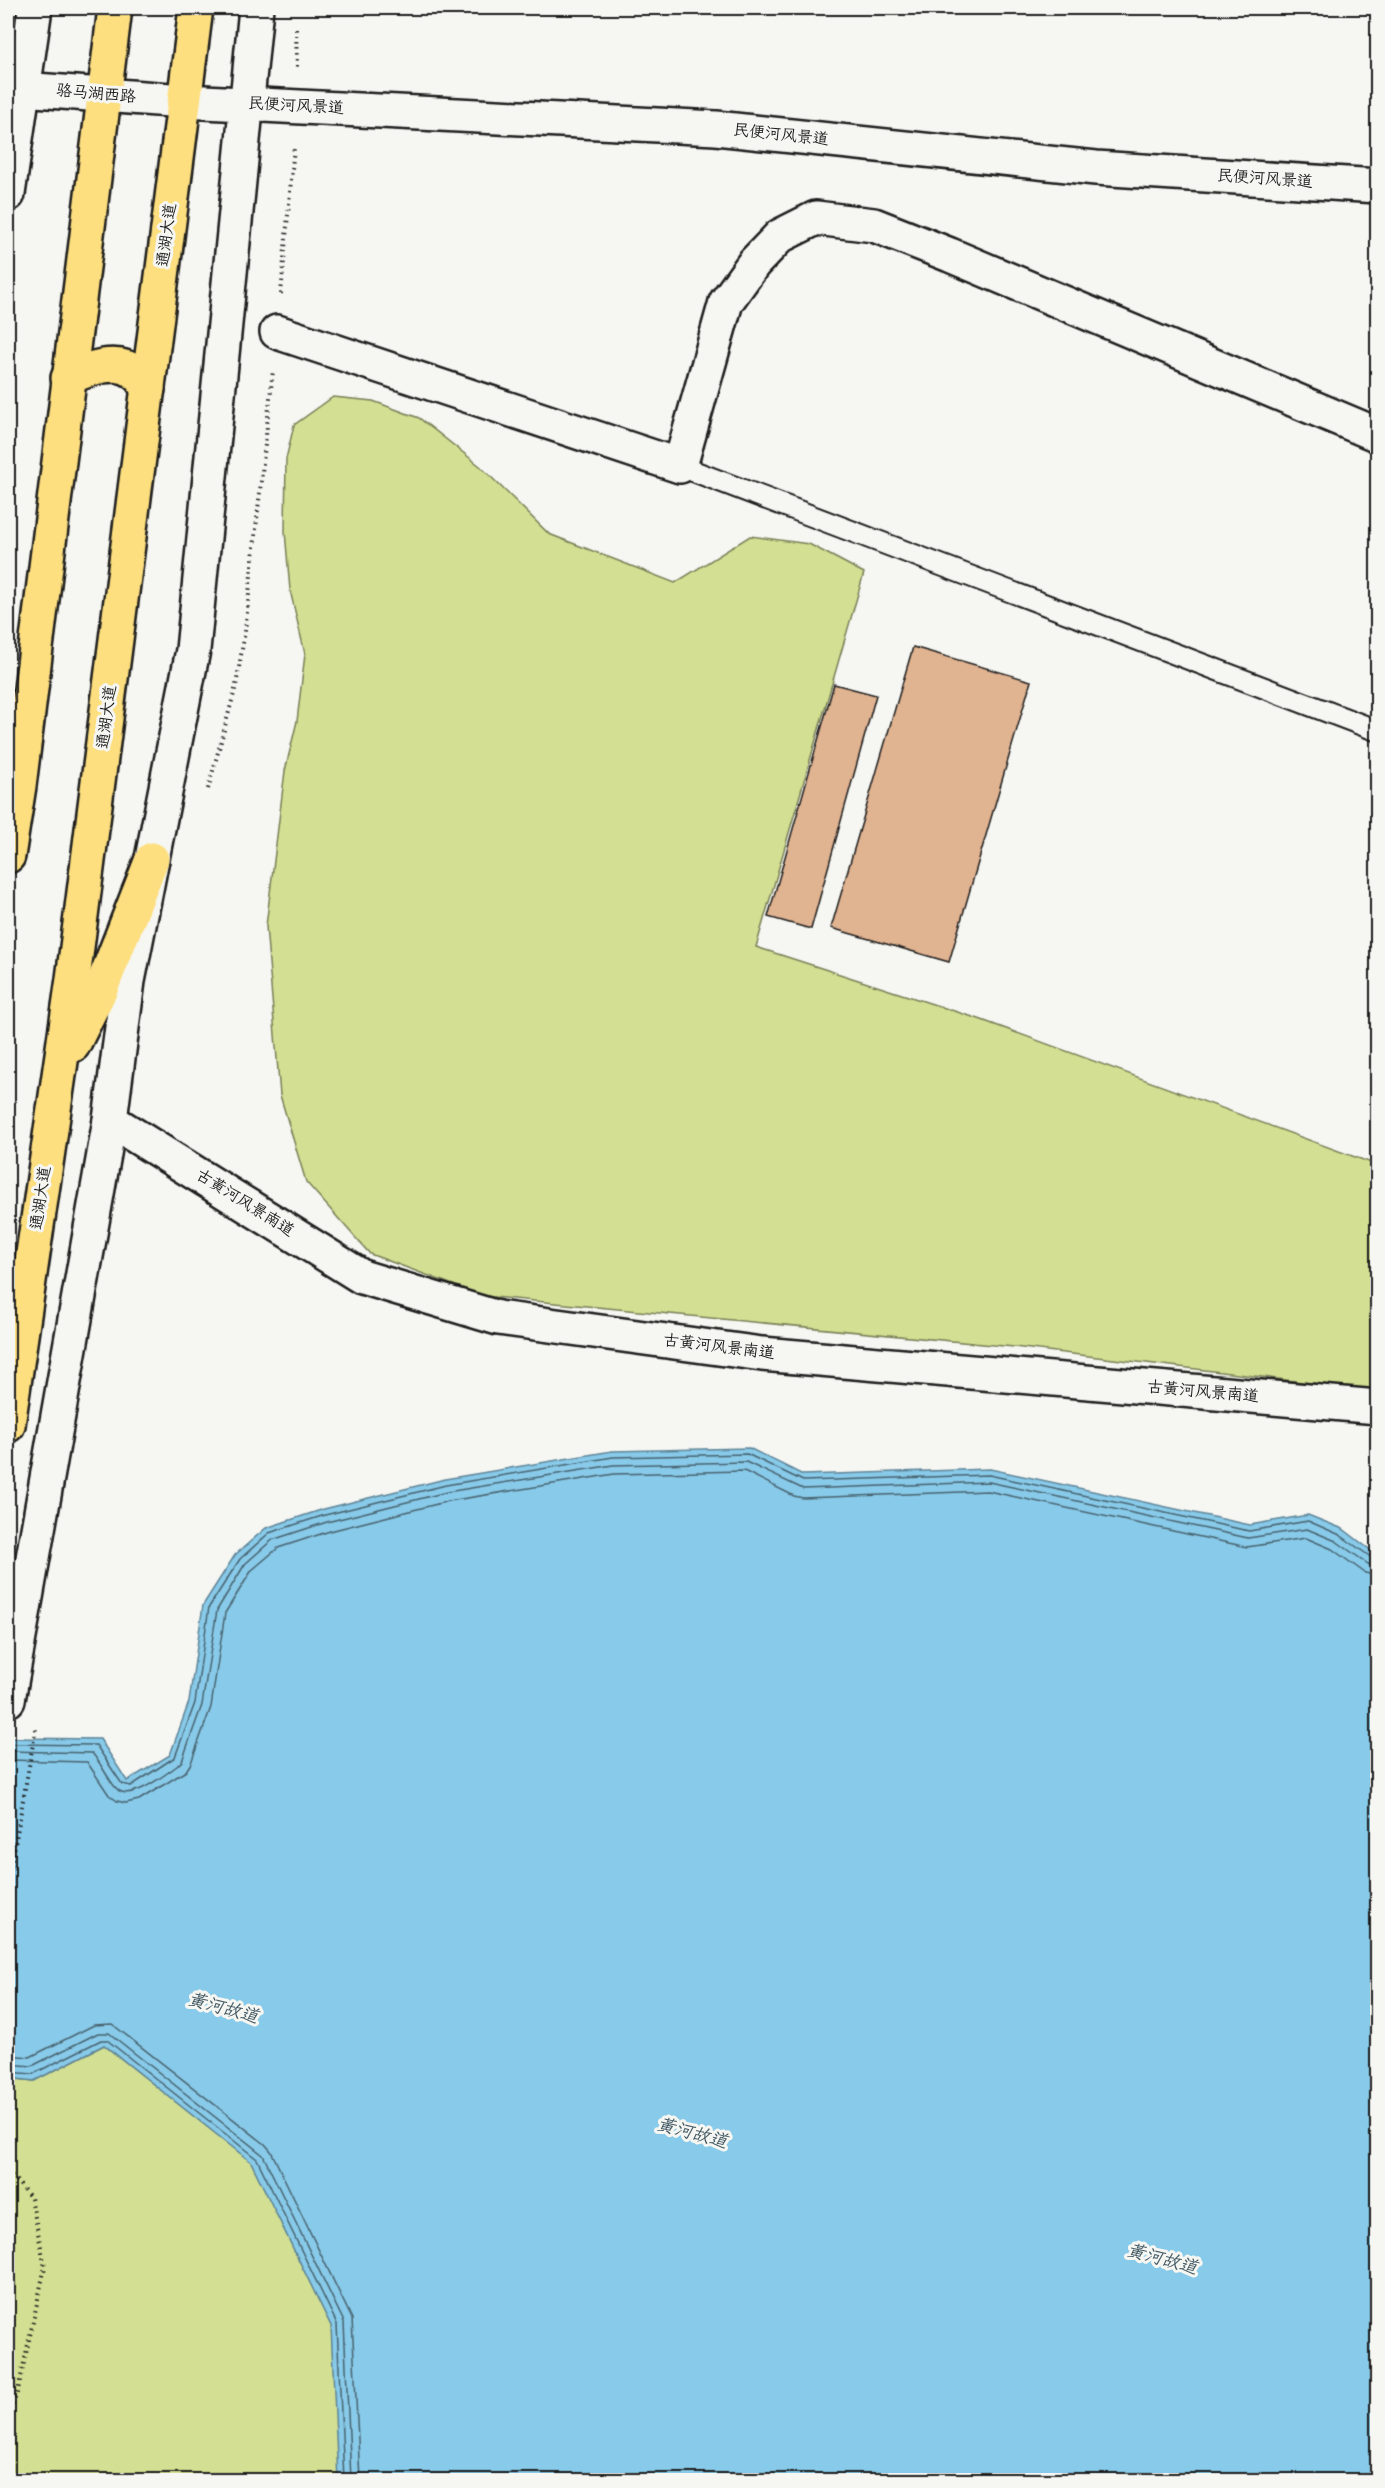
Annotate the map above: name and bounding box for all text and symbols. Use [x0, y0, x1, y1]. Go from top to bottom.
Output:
street label: 骆马湖西路 [55, 78, 137, 110]
street label: 民便河风景道 [247, 91, 345, 121]
street label: 民便河风景道 [732, 118, 830, 152]
street label: 民便河风景道 [1216, 163, 1314, 195]
street label: 通湖大道 [151, 202, 183, 268]
street label: 通湖大道 [91, 684, 123, 750]
street label: 古黄河风景南道 [191, 1163, 299, 1243]
street label: 通湖大道 [24, 1165, 58, 1231]
street label: 古黄河风景南道 [662, 1328, 776, 1366]
street label: 古黄河风景南道 [1146, 1375, 1260, 1409]
water label: 黄河故道 [184, 1986, 263, 2033]
water label: 黄河故道 [653, 2111, 732, 2158]
water label: 黄河故道 [1123, 2237, 1202, 2284]

